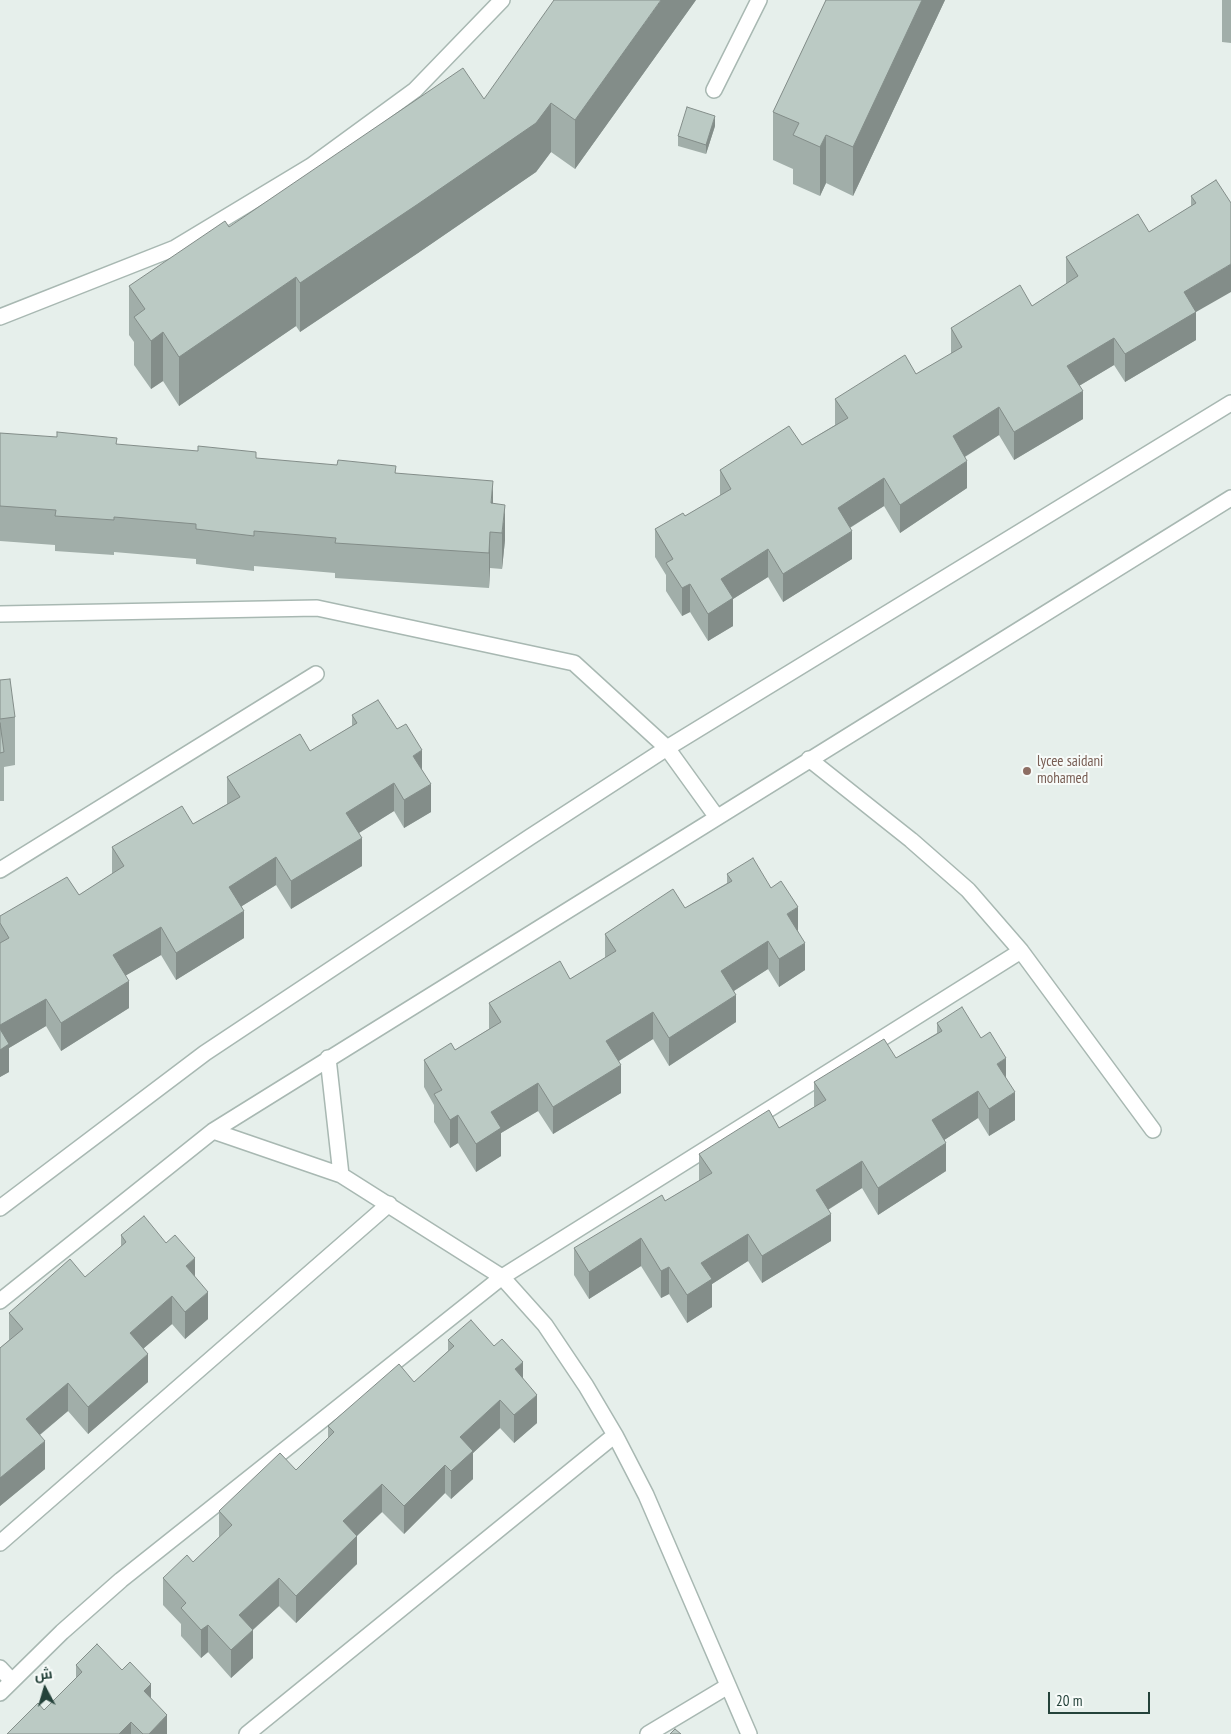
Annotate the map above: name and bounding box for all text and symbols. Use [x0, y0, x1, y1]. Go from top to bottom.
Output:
place label: lycee saidani mohamed [1037, 753, 1103, 788]
marker: lycee saidani mohamed [1021, 765, 1033, 777]
north arrow [20, 1664, 70, 1714]
text: ش [34, 1664, 53, 1684]
scale bar [1051, 1682, 1154, 1714]
text: 20 m [1056, 1691, 1082, 1710]

